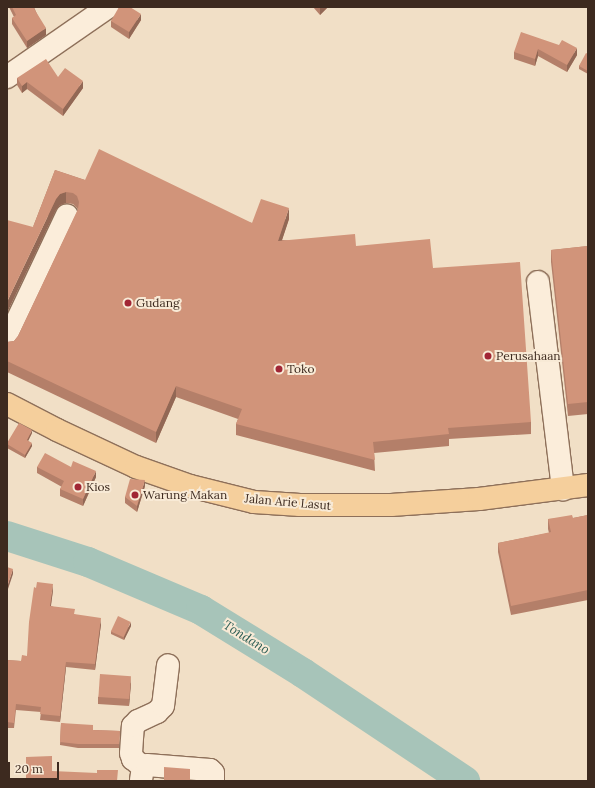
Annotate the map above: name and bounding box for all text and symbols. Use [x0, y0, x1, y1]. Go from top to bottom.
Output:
place label: Gudang [136, 296, 180, 310]
marker: Gudang [123, 298, 133, 308]
place label: Perusahaan [496, 349, 561, 363]
marker: Perusahaan [483, 351, 493, 361]
place label: Toko [287, 362, 314, 376]
marker: Toko [274, 364, 284, 374]
place label: Kios [86, 480, 110, 494]
marker: Kios [73, 482, 83, 492]
place label: Warung Makan [143, 488, 227, 502]
marker: Warung Makan [130, 490, 140, 500]
street label: Jalan Arie Lasut [244, 491, 332, 513]
water label: Tondano [220, 618, 272, 658]
scale bar [10, 754, 61, 780]
text: 20 m [15, 761, 43, 776]

